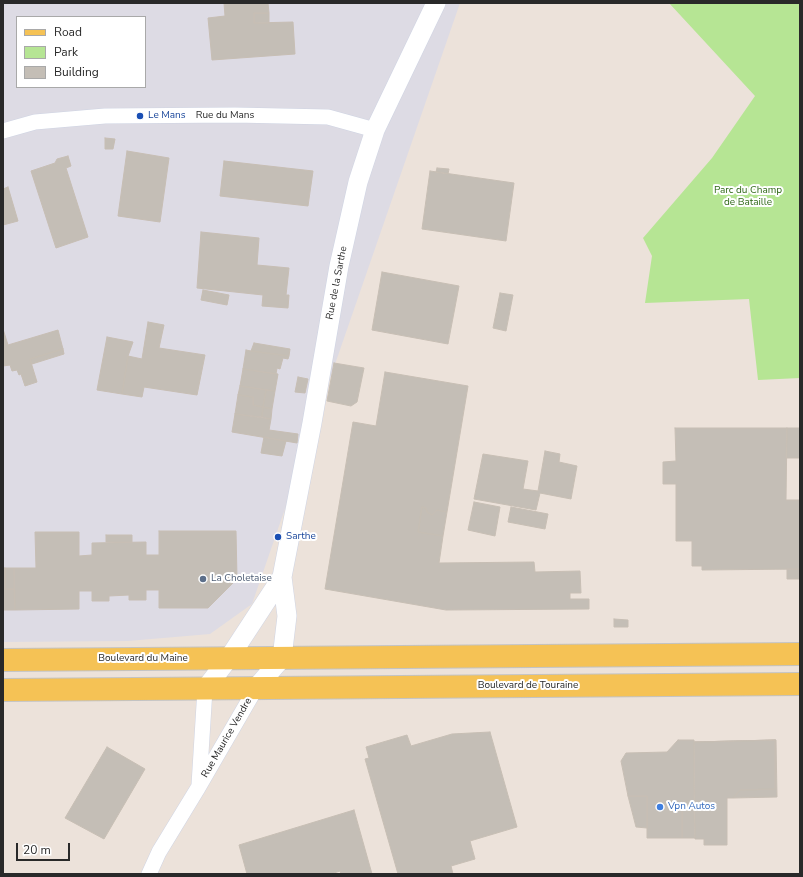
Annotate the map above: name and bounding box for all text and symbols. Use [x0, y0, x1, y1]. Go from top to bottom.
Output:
legend [16, 16, 146, 88]
text: Road [54, 24, 82, 40]
text: Park [54, 44, 78, 60]
text: Building [54, 64, 99, 80]
place label: Le Mans [148, 110, 186, 122]
street label: Rue du Mans [196, 110, 254, 122]
marker: Le Mans [135, 111, 145, 121]
park label: Parc du Champ de Bataille [714, 185, 782, 208]
street label: Rue de la Sarthe [324, 245, 350, 321]
place label: Sarthe [286, 531, 316, 543]
marker: Sarthe [273, 532, 283, 542]
place label: La Choletaise [211, 573, 272, 585]
marker: La Choletaise [198, 574, 208, 584]
street label: Boulevard du Maine [98, 653, 188, 665]
street label: Boulevard de Touraine [478, 680, 578, 692]
street label: Rue Maurice Vendre [199, 696, 255, 780]
place label: Vpn Autos [668, 801, 715, 813]
marker: Vpn Autos [655, 802, 665, 812]
scale bar [18, 835, 72, 861]
text: 20 m [23, 842, 51, 858]

